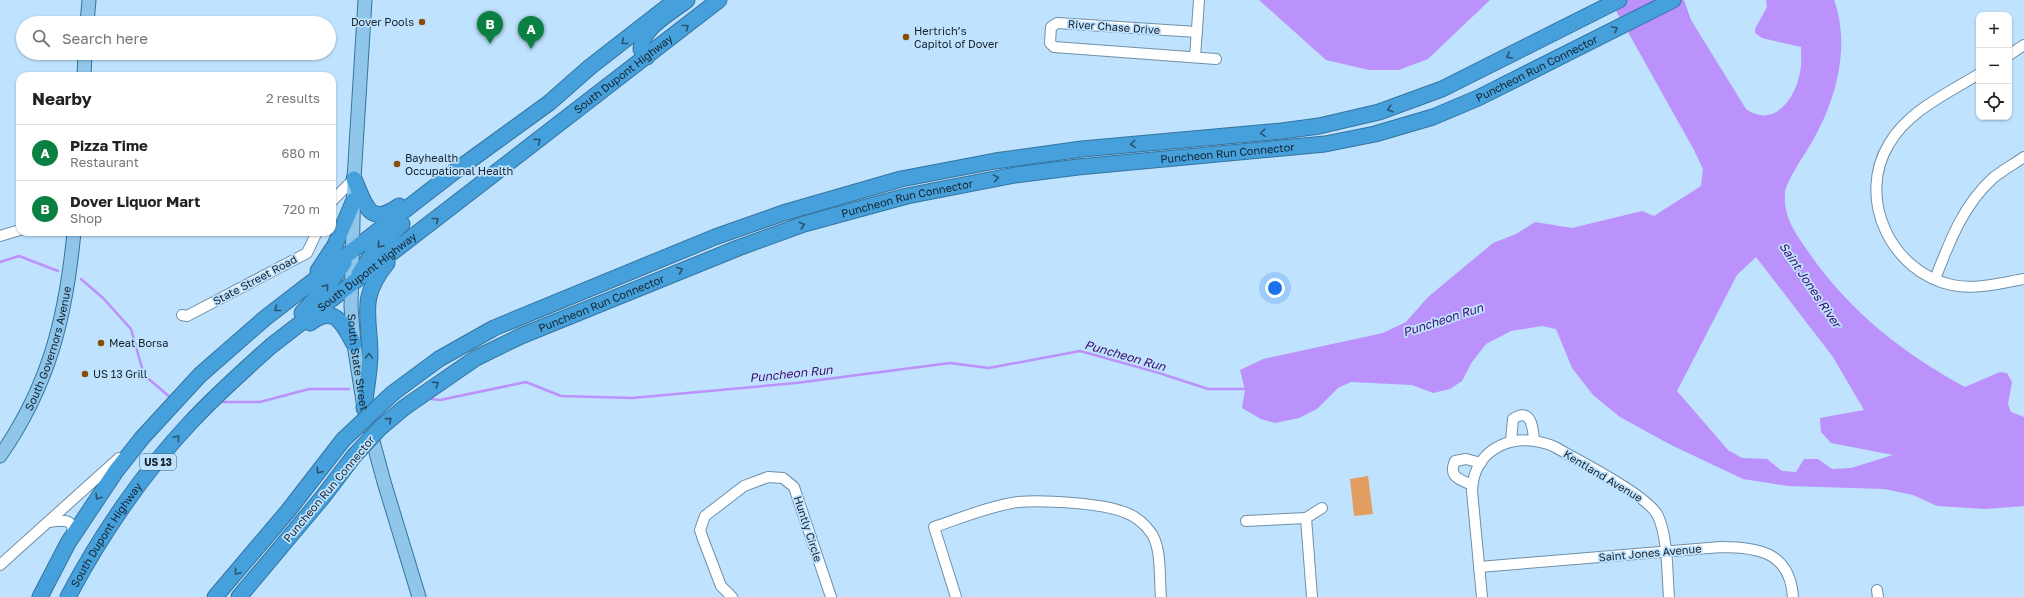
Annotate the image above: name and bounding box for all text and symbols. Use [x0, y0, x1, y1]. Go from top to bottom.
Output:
pin: B [477, 11, 503, 44]
map controls [1976, 12, 2012, 120]
button: + [1976, 12, 2012, 48]
place label: Dover Pools [351, 15, 414, 28]
search box [16, 16, 336, 60]
pin: A [518, 16, 544, 49]
marker: Dover Pools [417, 17, 427, 27]
street label: River Chase Drive [1067, 17, 1161, 36]
place label: Hertrich’s Capitol of Dover [914, 24, 999, 50]
one-way arrow [681, 25, 688, 32]
one-way arrow [1611, 26, 1618, 34]
icon: search [30, 27, 52, 49]
text: Search here [62, 29, 148, 47]
street label: South Dupont Highway [571, 31, 675, 116]
marker: Hertrich’s Capitol of Dover [901, 32, 911, 42]
street label: Puncheon Run Connector [1473, 32, 1600, 104]
one-way arrow [621, 37, 628, 44]
button: − [1976, 48, 2012, 84]
one-way arrow [1506, 51, 1513, 58]
button: locate [1976, 84, 2012, 120]
text: Nearby [32, 88, 92, 109]
text: 2 results [266, 90, 320, 106]
one-way arrow [1387, 104, 1394, 113]
one-way arrow [1260, 128, 1266, 137]
text: Pizza Time [70, 136, 148, 154]
one-way arrow [534, 138, 541, 145]
one-way arrow [1130, 140, 1136, 149]
street label: Puncheon Run Connector [1160, 140, 1296, 165]
text: A [40, 145, 50, 161]
text: 680 m [281, 145, 320, 161]
place label: Bayhealth Occupational Health [405, 151, 513, 177]
text: Restaurant [70, 154, 139, 170]
marker: Bayhealth Occupational Health [392, 159, 402, 169]
one-way arrow [993, 174, 1000, 183]
street label: Puncheon Run Connector [840, 176, 974, 220]
text: Dover Liquor Mart [70, 192, 200, 210]
text: B [40, 201, 50, 217]
text: 720 m [283, 201, 320, 217]
text: Shop [70, 210, 102, 226]
one-way arrow [431, 218, 438, 225]
one-way arrow [799, 221, 806, 230]
street label: South Dupont Highway [315, 229, 419, 314]
water label: Saint Jones River [1776, 239, 1846, 332]
one-way arrow [378, 240, 385, 247]
street label: State Street Road [211, 252, 299, 307]
one-way arrow [677, 267, 684, 275]
street label: Puncheon Run Connector [536, 271, 667, 334]
your location [1265, 278, 1285, 298]
one-way arrow [322, 284, 329, 292]
street label: South Governors Avenue [22, 285, 73, 413]
water label: Puncheon Run [1401, 299, 1485, 340]
one-way arrow [275, 304, 282, 311]
street label: South State Street [346, 313, 371, 412]
place label: Meat Borsa [109, 336, 168, 349]
water label: Puncheon Run [1083, 337, 1168, 374]
marker: Meat Borsa [96, 338, 106, 348]
one-way arrow [365, 353, 373, 359]
water label: Puncheon Run [749, 362, 834, 385]
place label: US 13 Grill [93, 367, 148, 380]
marker: US 13 Grill [80, 369, 90, 379]
one-way arrow [432, 381, 439, 389]
one-way arrow [384, 418, 391, 425]
street label: Puncheon Run Connector [280, 432, 377, 544]
one-way arrow [172, 435, 179, 442]
street label: Kentland Avenue [1561, 447, 1645, 504]
road number: US 13 [140, 454, 176, 470]
one-way arrow [316, 467, 324, 474]
street label: South Dupont Highway [68, 480, 144, 589]
one-way arrow [95, 493, 103, 500]
street label: Huntly Circle [792, 494, 825, 564]
street label: Saint Jones Avenue [1598, 542, 1702, 563]
one-way arrow [235, 567, 242, 574]

